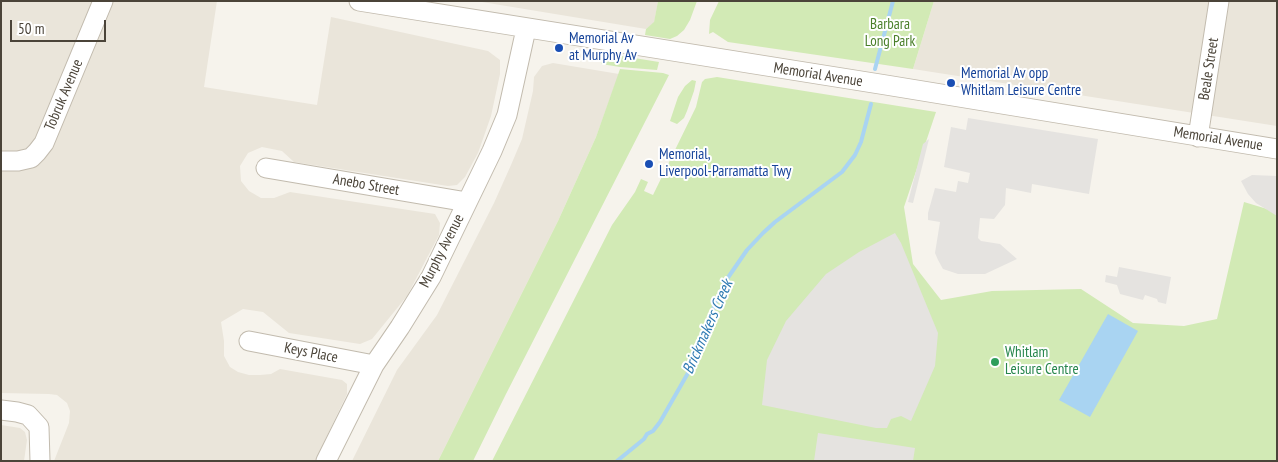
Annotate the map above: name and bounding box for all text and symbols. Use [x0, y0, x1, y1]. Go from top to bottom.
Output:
scale bar [12, 10, 109, 42]
park label: Barbara Long Park [865, 16, 915, 51]
text: 50 m [18, 19, 44, 38]
place label: Memorial Av at Murphy Av [569, 30, 637, 65]
street label: Beale Street [1195, 36, 1223, 102]
marker: Memorial Av at Murphy Av [553, 42, 565, 54]
street label: Tobruk Avenue [41, 57, 87, 133]
street label: Memorial Avenue [772, 59, 864, 91]
place label: Memorial Av opp Whitlam Leisure Centre [961, 65, 1081, 100]
marker: Memorial Av opp Whitlam Leisure Centre [945, 77, 957, 89]
street label: Memorial Avenue [1172, 123, 1264, 155]
place label: Memorial, Liverpool-Parramatta Twy [659, 146, 792, 181]
marker: Memorial, Liverpool-Parramatta Twy [643, 158, 655, 170]
street label: Anebo Street [331, 170, 401, 200]
street label: Murphy Avenue [416, 211, 468, 291]
water label: Brickmakers Creek [679, 277, 737, 377]
street label: Keys Place [283, 339, 339, 367]
place label: Whitlam Leisure Centre [1005, 344, 1079, 379]
marker: Whitlam Leisure Centre [989, 356, 1001, 368]

